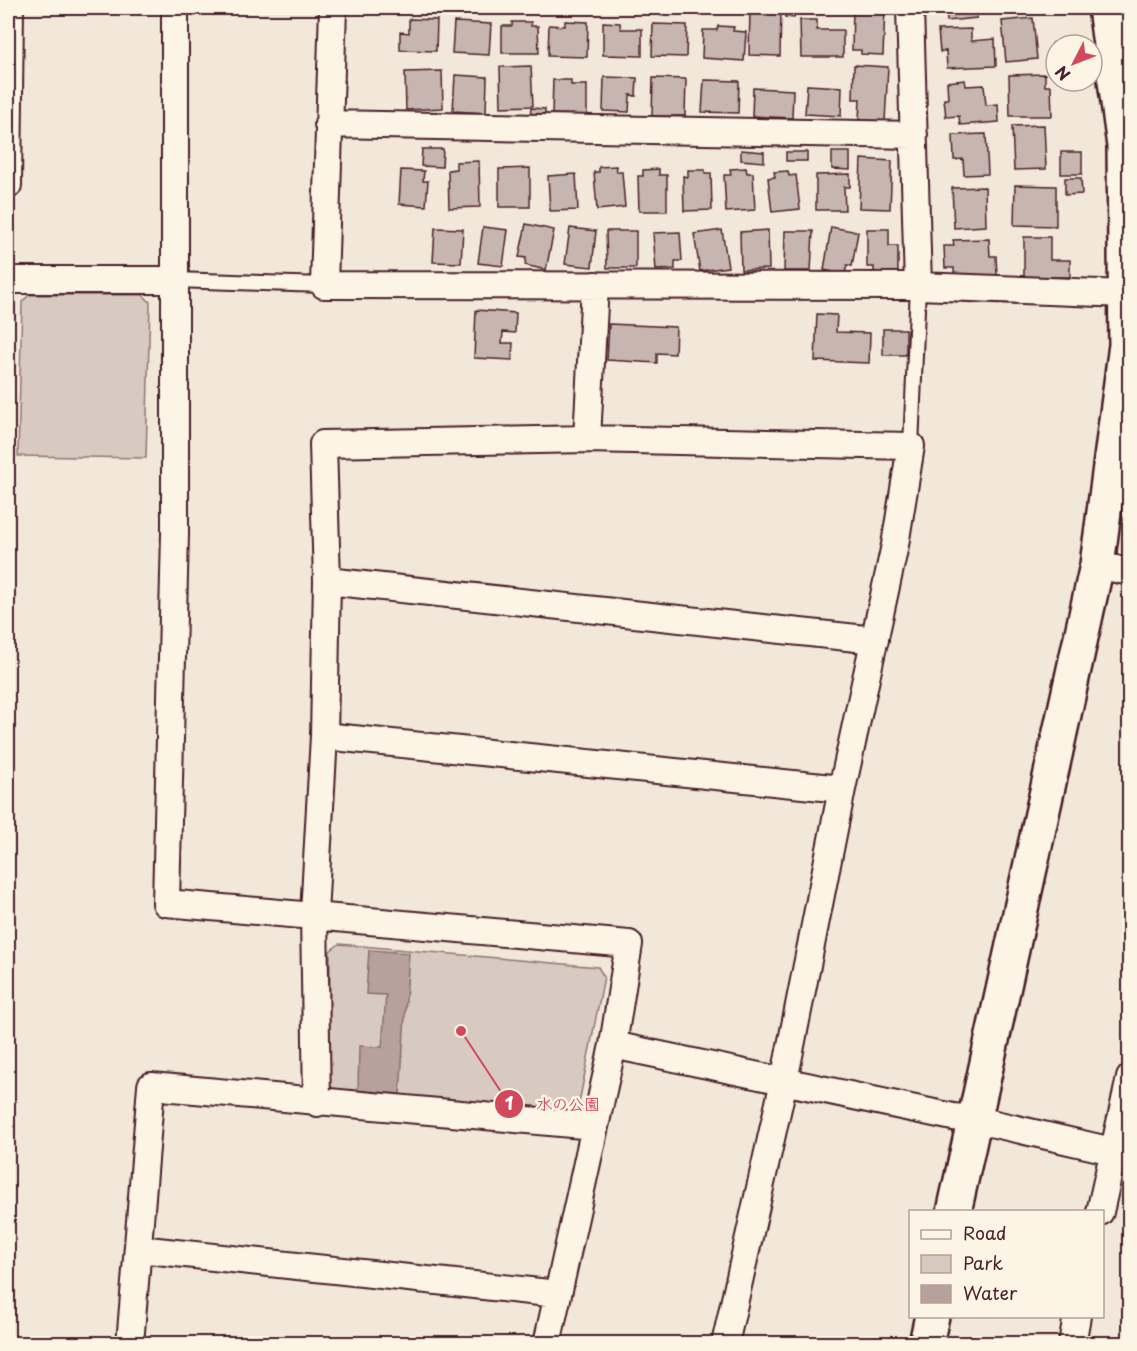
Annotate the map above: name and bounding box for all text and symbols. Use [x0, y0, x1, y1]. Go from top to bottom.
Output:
north arrow [1044, 33, 1104, 93]
text: N [1049, 61, 1075, 86]
callout: 水の公園 [494, 1087, 612, 1121]
text: 1 [505, 1089, 514, 1116]
text: 水の公園 [536, 1091, 600, 1115]
legend [909, 1210, 1104, 1318]
text: Road [963, 1219, 1007, 1246]
text: Park [963, 1249, 1003, 1276]
text: Water [963, 1279, 1018, 1306]

